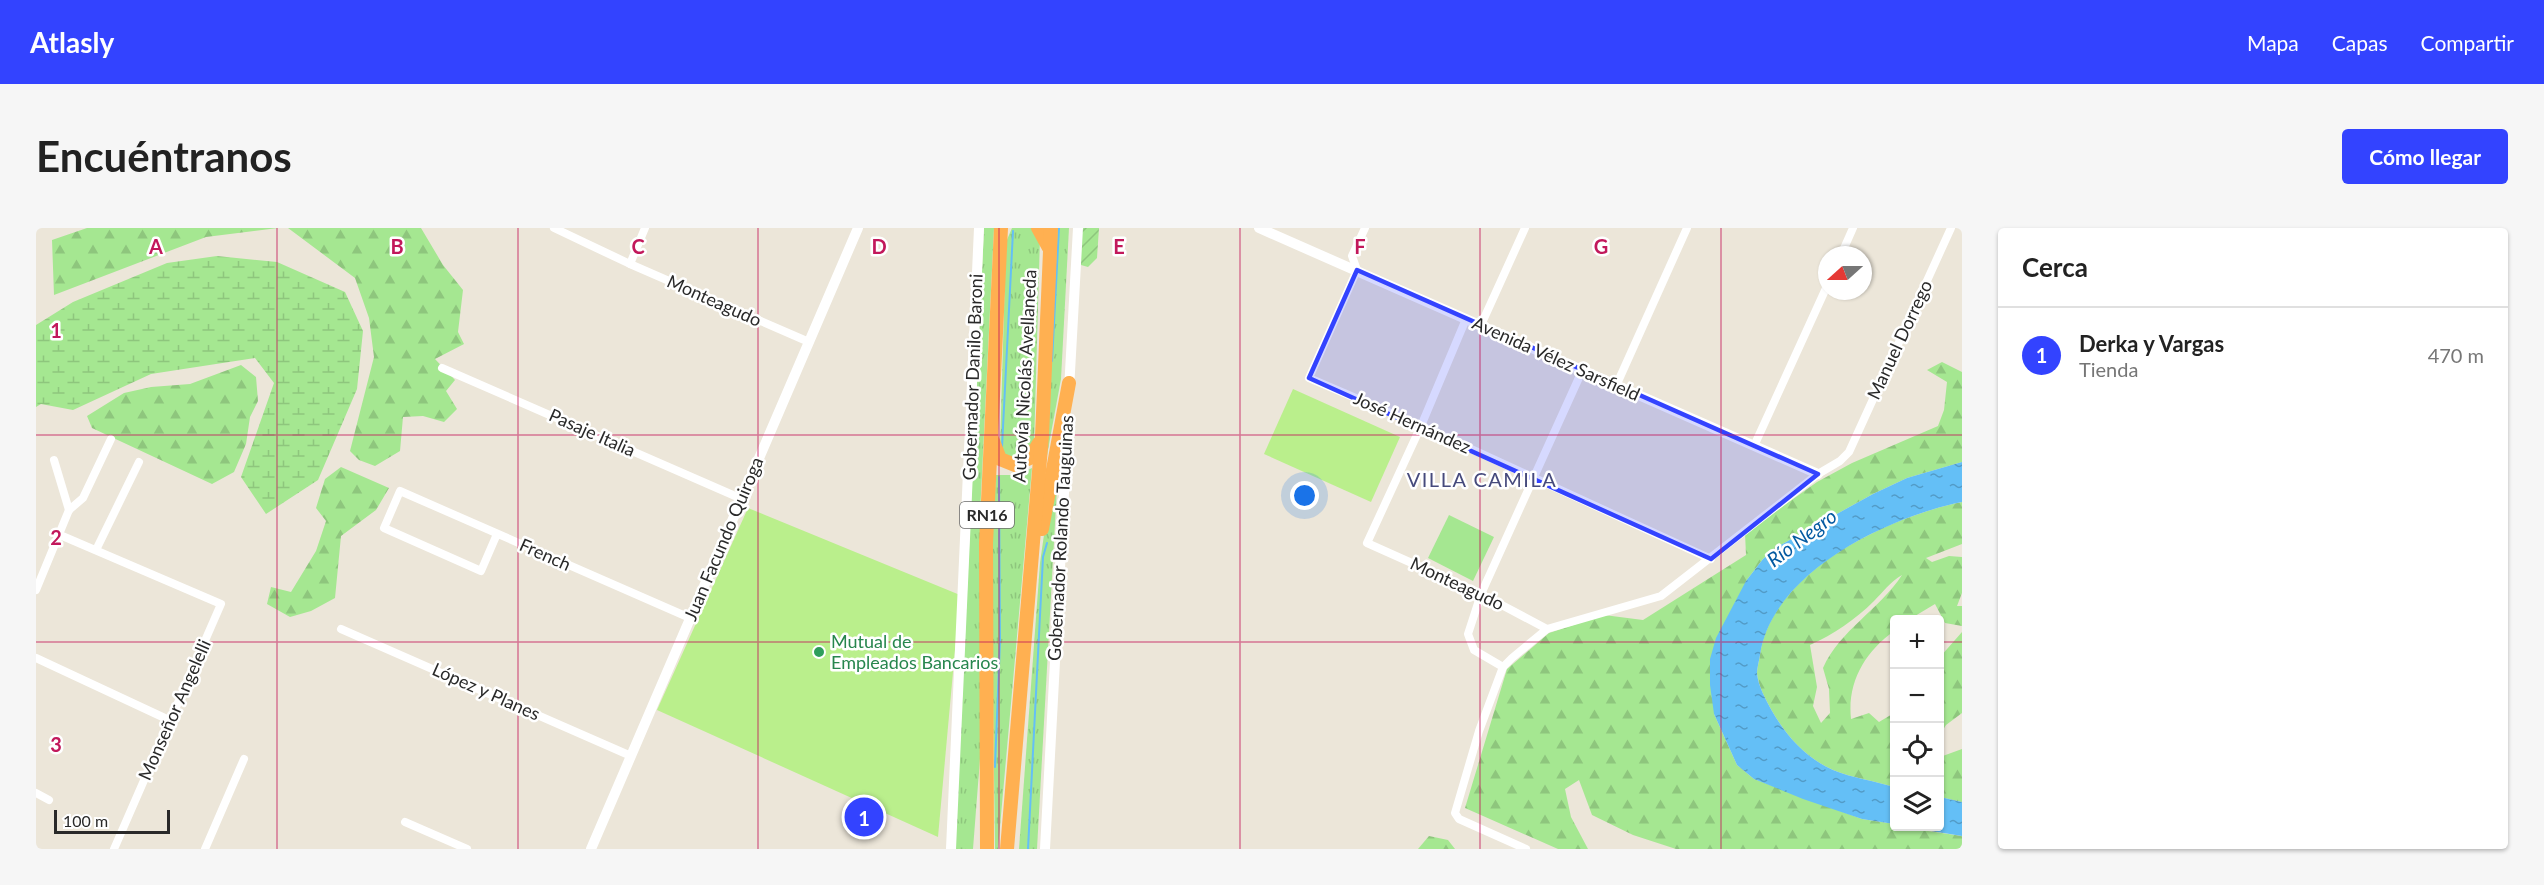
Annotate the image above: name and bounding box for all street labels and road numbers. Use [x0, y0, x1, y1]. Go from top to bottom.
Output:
street label: Monteagudo [664, 269, 765, 331]
street label: Autovía Nicolás Avellaneda [1007, 269, 1041, 483]
street label: Gobernador Danilo Baroni [957, 273, 987, 481]
street label: Manuel Dorrego [1862, 276, 1936, 403]
street label: Avenida Vélez Sarsfield [1469, 311, 1644, 405]
street label: José Hernández [1351, 386, 1474, 458]
street label: Pasaje Italia [546, 403, 639, 461]
street label: Gobernador Rolando Tauguinas [1043, 414, 1077, 661]
street label: Juan Facundo Quiroga [679, 453, 768, 624]
road number: RN16 [960, 502, 1014, 528]
street label: French [516, 533, 574, 575]
street label: Monteagudo [1407, 552, 1508, 614]
street label: Monseñor Angelelli [133, 636, 215, 783]
street label: López y Planes [429, 658, 544, 725]

